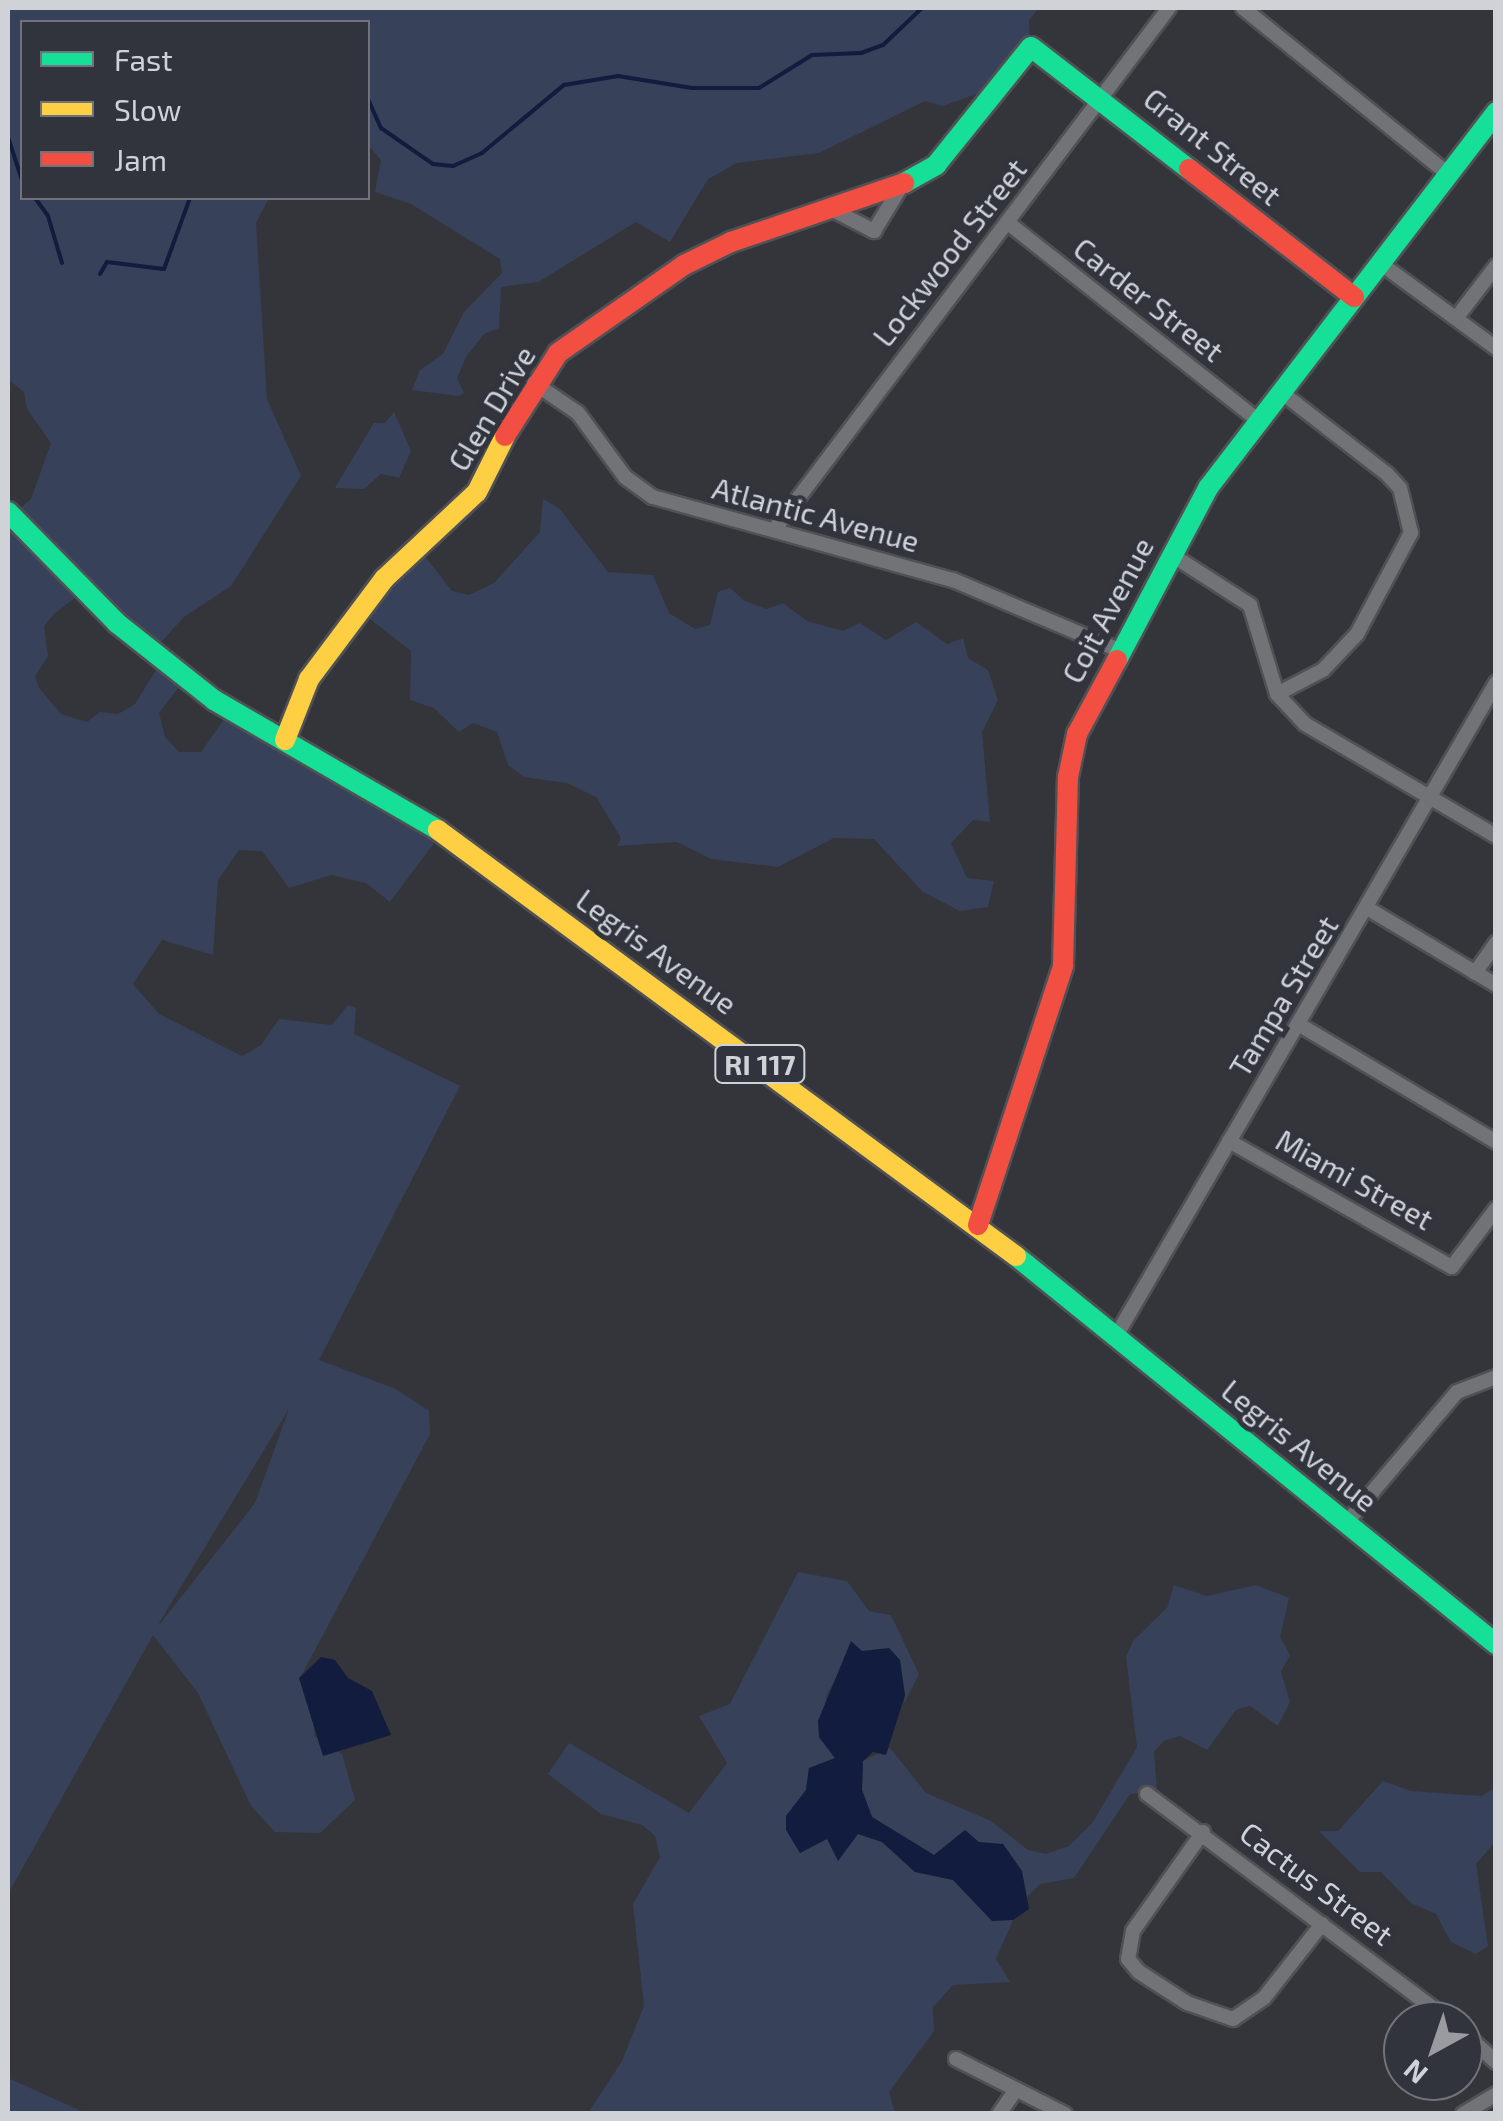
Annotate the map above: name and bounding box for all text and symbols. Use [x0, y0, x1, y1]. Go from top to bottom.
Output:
legend [20, 20, 370, 200]
text: Fast [114, 41, 173, 77]
street label: Grant Street [1137, 80, 1289, 212]
text: Slow [114, 91, 181, 127]
text: Jam [114, 141, 167, 177]
street label: Lockwood Street [865, 151, 1033, 353]
street label: Carder Street [1067, 229, 1231, 369]
street label: Glen Drive [440, 339, 542, 477]
street label: Atlantic Avenue [708, 469, 924, 559]
street label: Coit Avenue [1053, 531, 1161, 689]
street label: Legris Avenue [570, 881, 744, 1021]
street label: Tampa Street [1221, 909, 1345, 1083]
road number: RI 117 [712, 1041, 808, 1087]
street label: Miami Street [1270, 1121, 1440, 1237]
street label: Legris Avenue [1215, 1371, 1385, 1519]
street label: Cactus Street [1233, 1814, 1401, 1952]
north arrow [1383, 2001, 1483, 2101]
text: N [1396, 2053, 1434, 2092]

